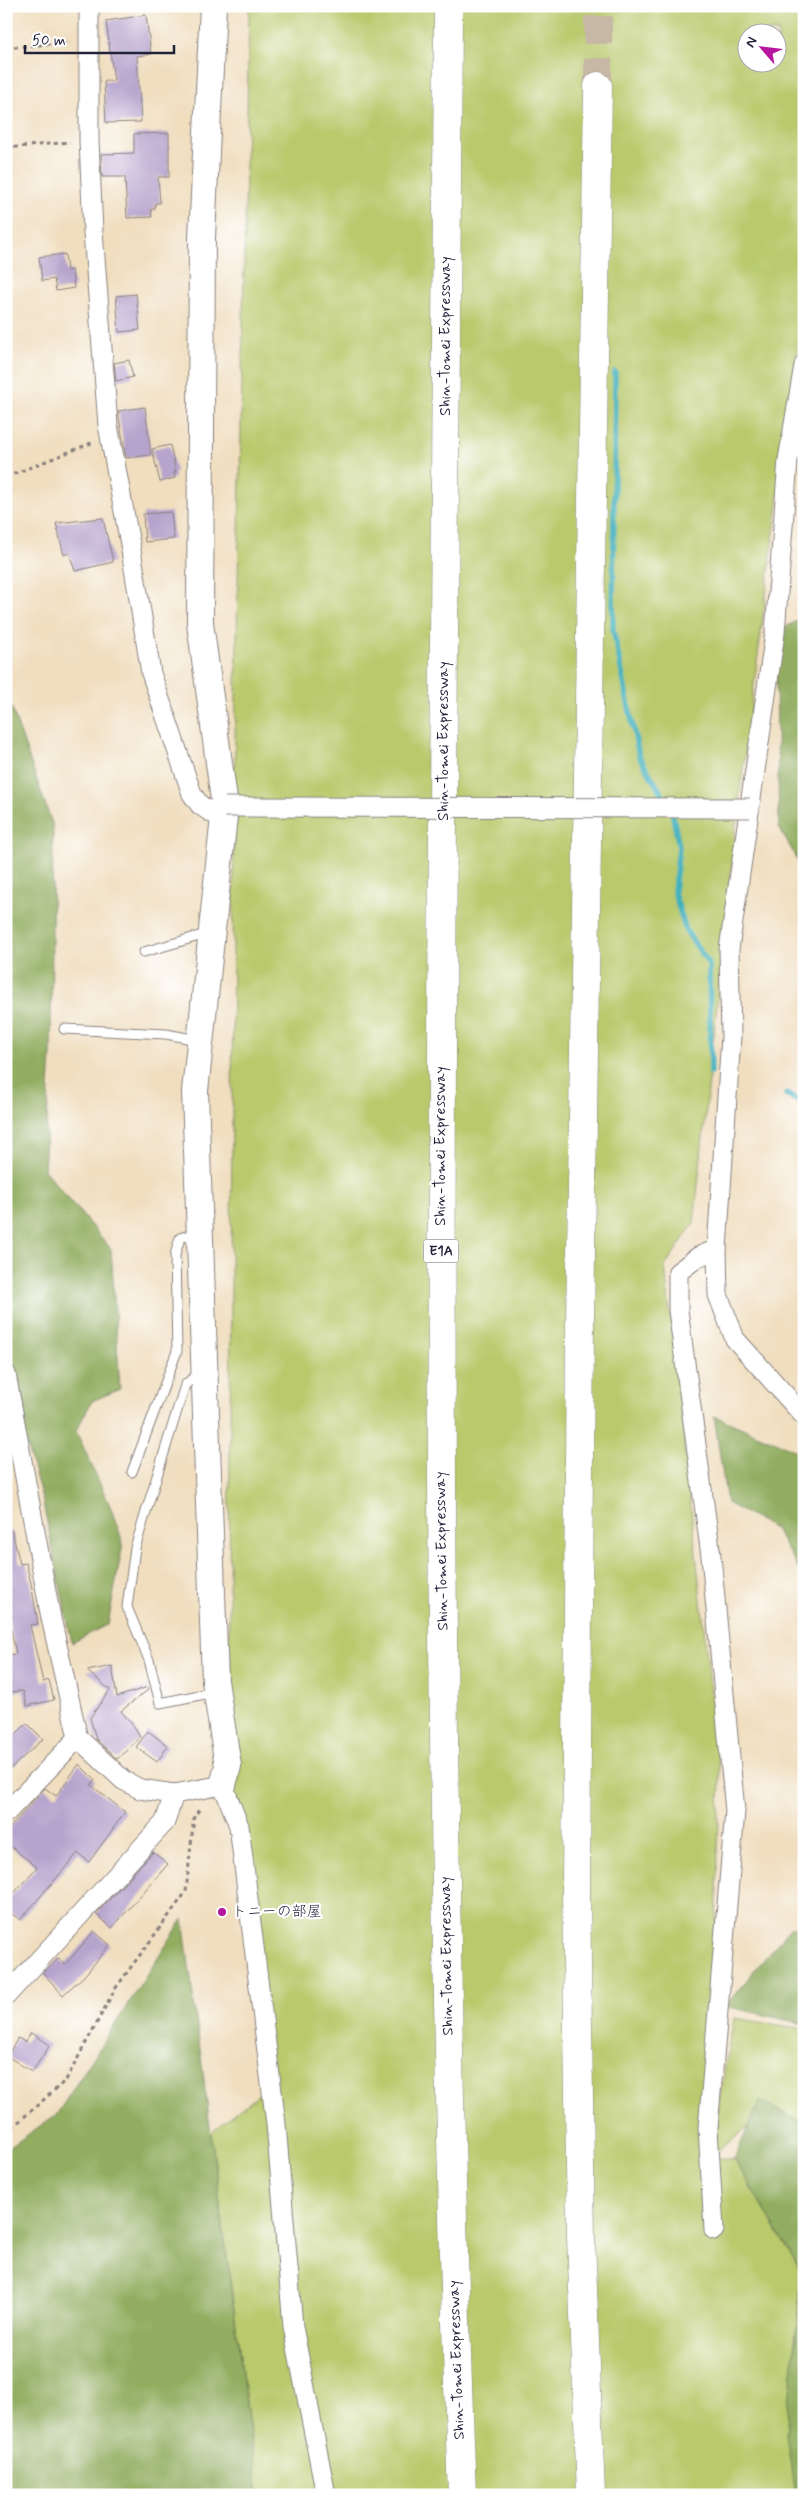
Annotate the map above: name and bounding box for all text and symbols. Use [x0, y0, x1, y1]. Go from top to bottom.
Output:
scale bar [25, 22, 174, 54]
north arrow [738, 22, 788, 72]
text: 50 m [32, 31, 66, 51]
text: N [741, 34, 762, 51]
street label: Shin-Tomei Expressway [436, 256, 456, 416]
street label: Shin-Tomei Expressway [434, 661, 454, 821]
street label: Shin-Tomei Expressway [431, 1066, 451, 1226]
road number: E1A [424, 1240, 458, 1262]
street label: Shin-Tomei Expressway [431, 1471, 453, 1631]
street label: Shin-Tomei Expressway [436, 1876, 458, 2036]
place label: トニーの部屋 [232, 1902, 322, 1922]
marker: トニーの部屋 [216, 1906, 228, 1918]
street label: Shin-Tomei Expressway [444, 2280, 470, 2440]

